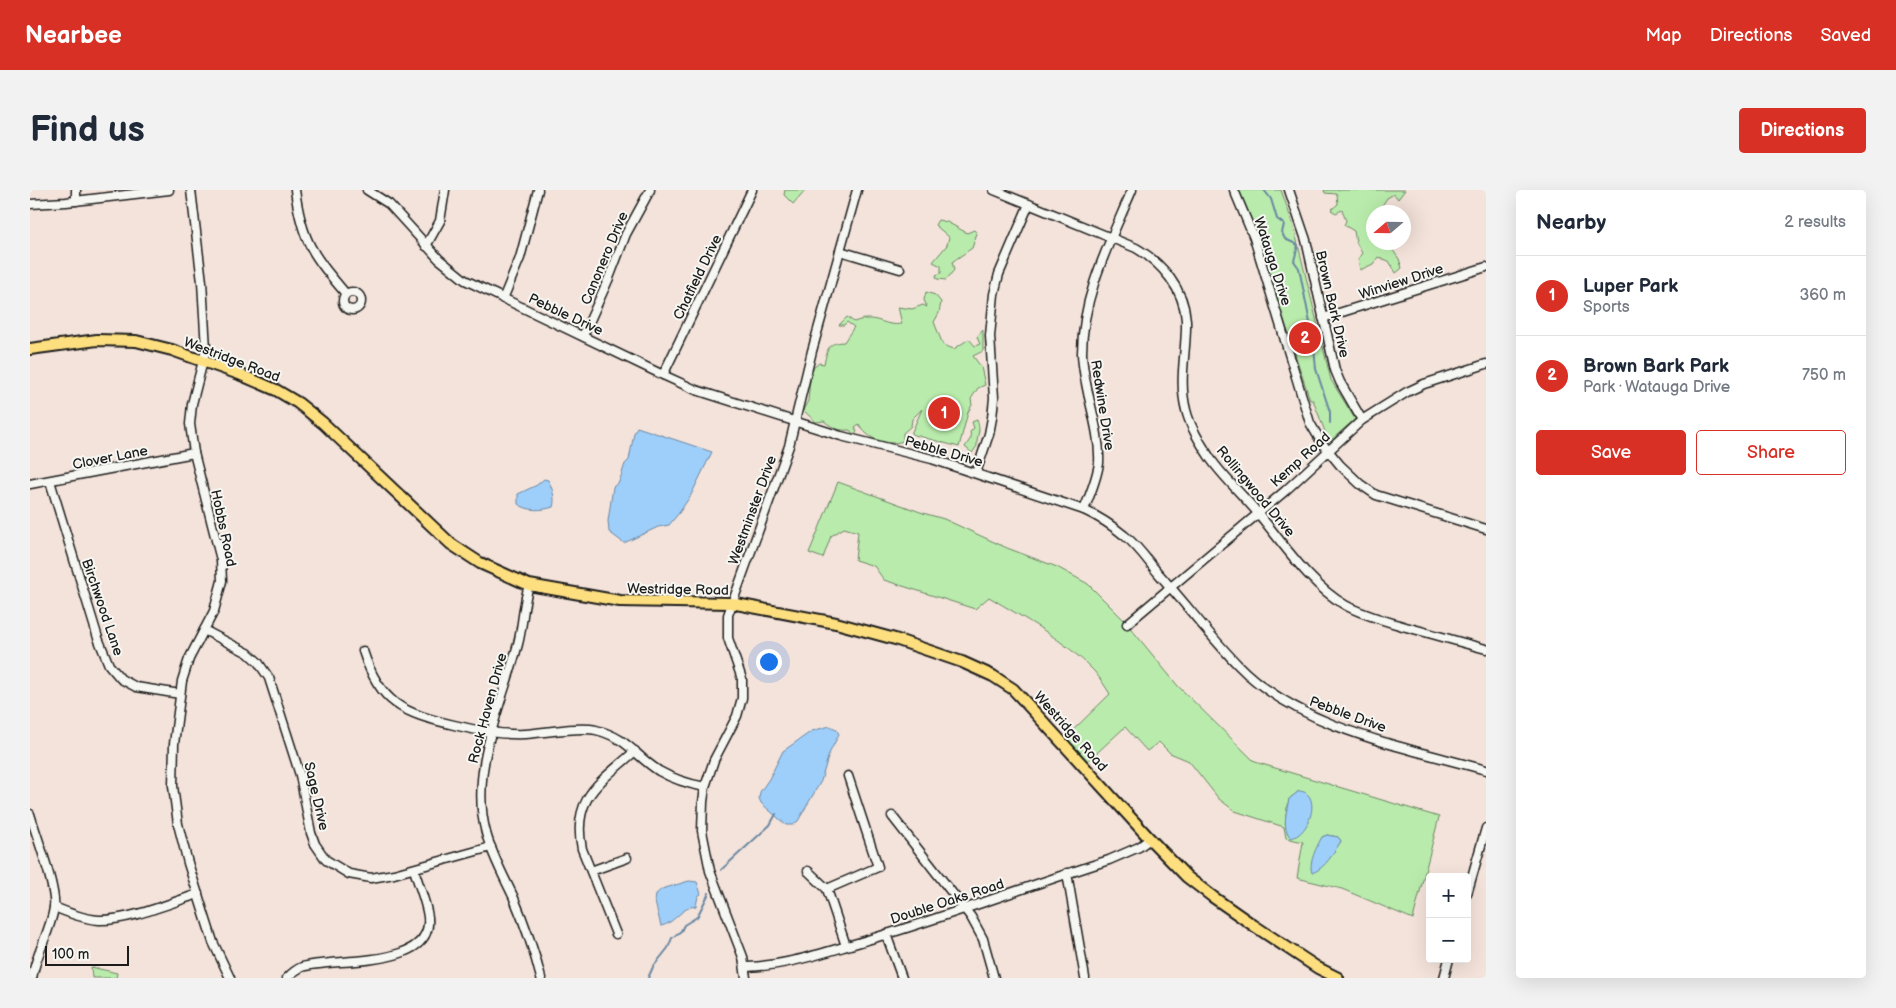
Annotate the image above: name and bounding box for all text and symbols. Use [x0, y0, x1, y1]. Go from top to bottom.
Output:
text: Nearbee [25, 21, 122, 50]
text: Map [1646, 25, 1682, 46]
text: Directions [1710, 25, 1792, 46]
text: Saved [1820, 25, 1871, 46]
button: Directions [1739, 108, 1866, 153]
text: Find us [30, 109, 145, 152]
north arrow [1366, 205, 1411, 250]
street label: Canonero Drive [577, 209, 632, 307]
text: Nearby [1536, 210, 1606, 235]
text: 2 results [1784, 213, 1846, 232]
street label: Watauga Drive [1250, 215, 1295, 308]
street label: Chatfield Drive [669, 232, 725, 323]
street label: Brown Bark Drive [1312, 249, 1353, 359]
street label: Winview Drive [1357, 260, 1445, 303]
text: Luper Park [1583, 275, 1678, 298]
text: 1 [1549, 286, 1555, 305]
text: 360 m [1799, 286, 1846, 305]
street label: Pebble Drive [526, 290, 606, 339]
text: Sports [1583, 298, 1630, 317]
pin: 2 [1289, 319, 1321, 357]
street label: Westridge Road [181, 333, 282, 386]
text: Brown Bark Park [1583, 355, 1729, 378]
street label: Redwine Drive [1087, 359, 1118, 451]
text: 2 [1547, 366, 1557, 385]
text: 750 m [1802, 366, 1846, 385]
text: Park · Watauga Drive [1583, 378, 1730, 397]
pin: 1 [928, 394, 960, 432]
street label: Kemp Road [1267, 428, 1334, 491]
button: Save [1536, 430, 1686, 475]
button: Share [1696, 430, 1846, 475]
street label: Pebble Drive [903, 432, 985, 471]
street label: Clover Lane [71, 442, 149, 473]
street label: Rollingwood Drive [1213, 442, 1299, 540]
street label: Westminster Drive [725, 453, 780, 567]
street label: Hobbs Road [207, 488, 240, 568]
street label: Birchwood Lane [78, 556, 127, 658]
street label: Westridge Road [627, 580, 729, 599]
your location [756, 649, 782, 675]
street label: Rock Haven Drive [465, 651, 510, 765]
street label: Westridge Road [1030, 688, 1111, 775]
street label: Pebble Drive [1307, 693, 1388, 736]
street label: Sage Drive [300, 760, 333, 832]
map controls [1426, 873, 1471, 963]
button: + [1426, 873, 1471, 918]
street label: Double Oaks Road [888, 875, 1006, 928]
button: − [1426, 918, 1471, 963]
scale bar [45, 943, 129, 966]
text: 100 m [52, 946, 89, 963]

